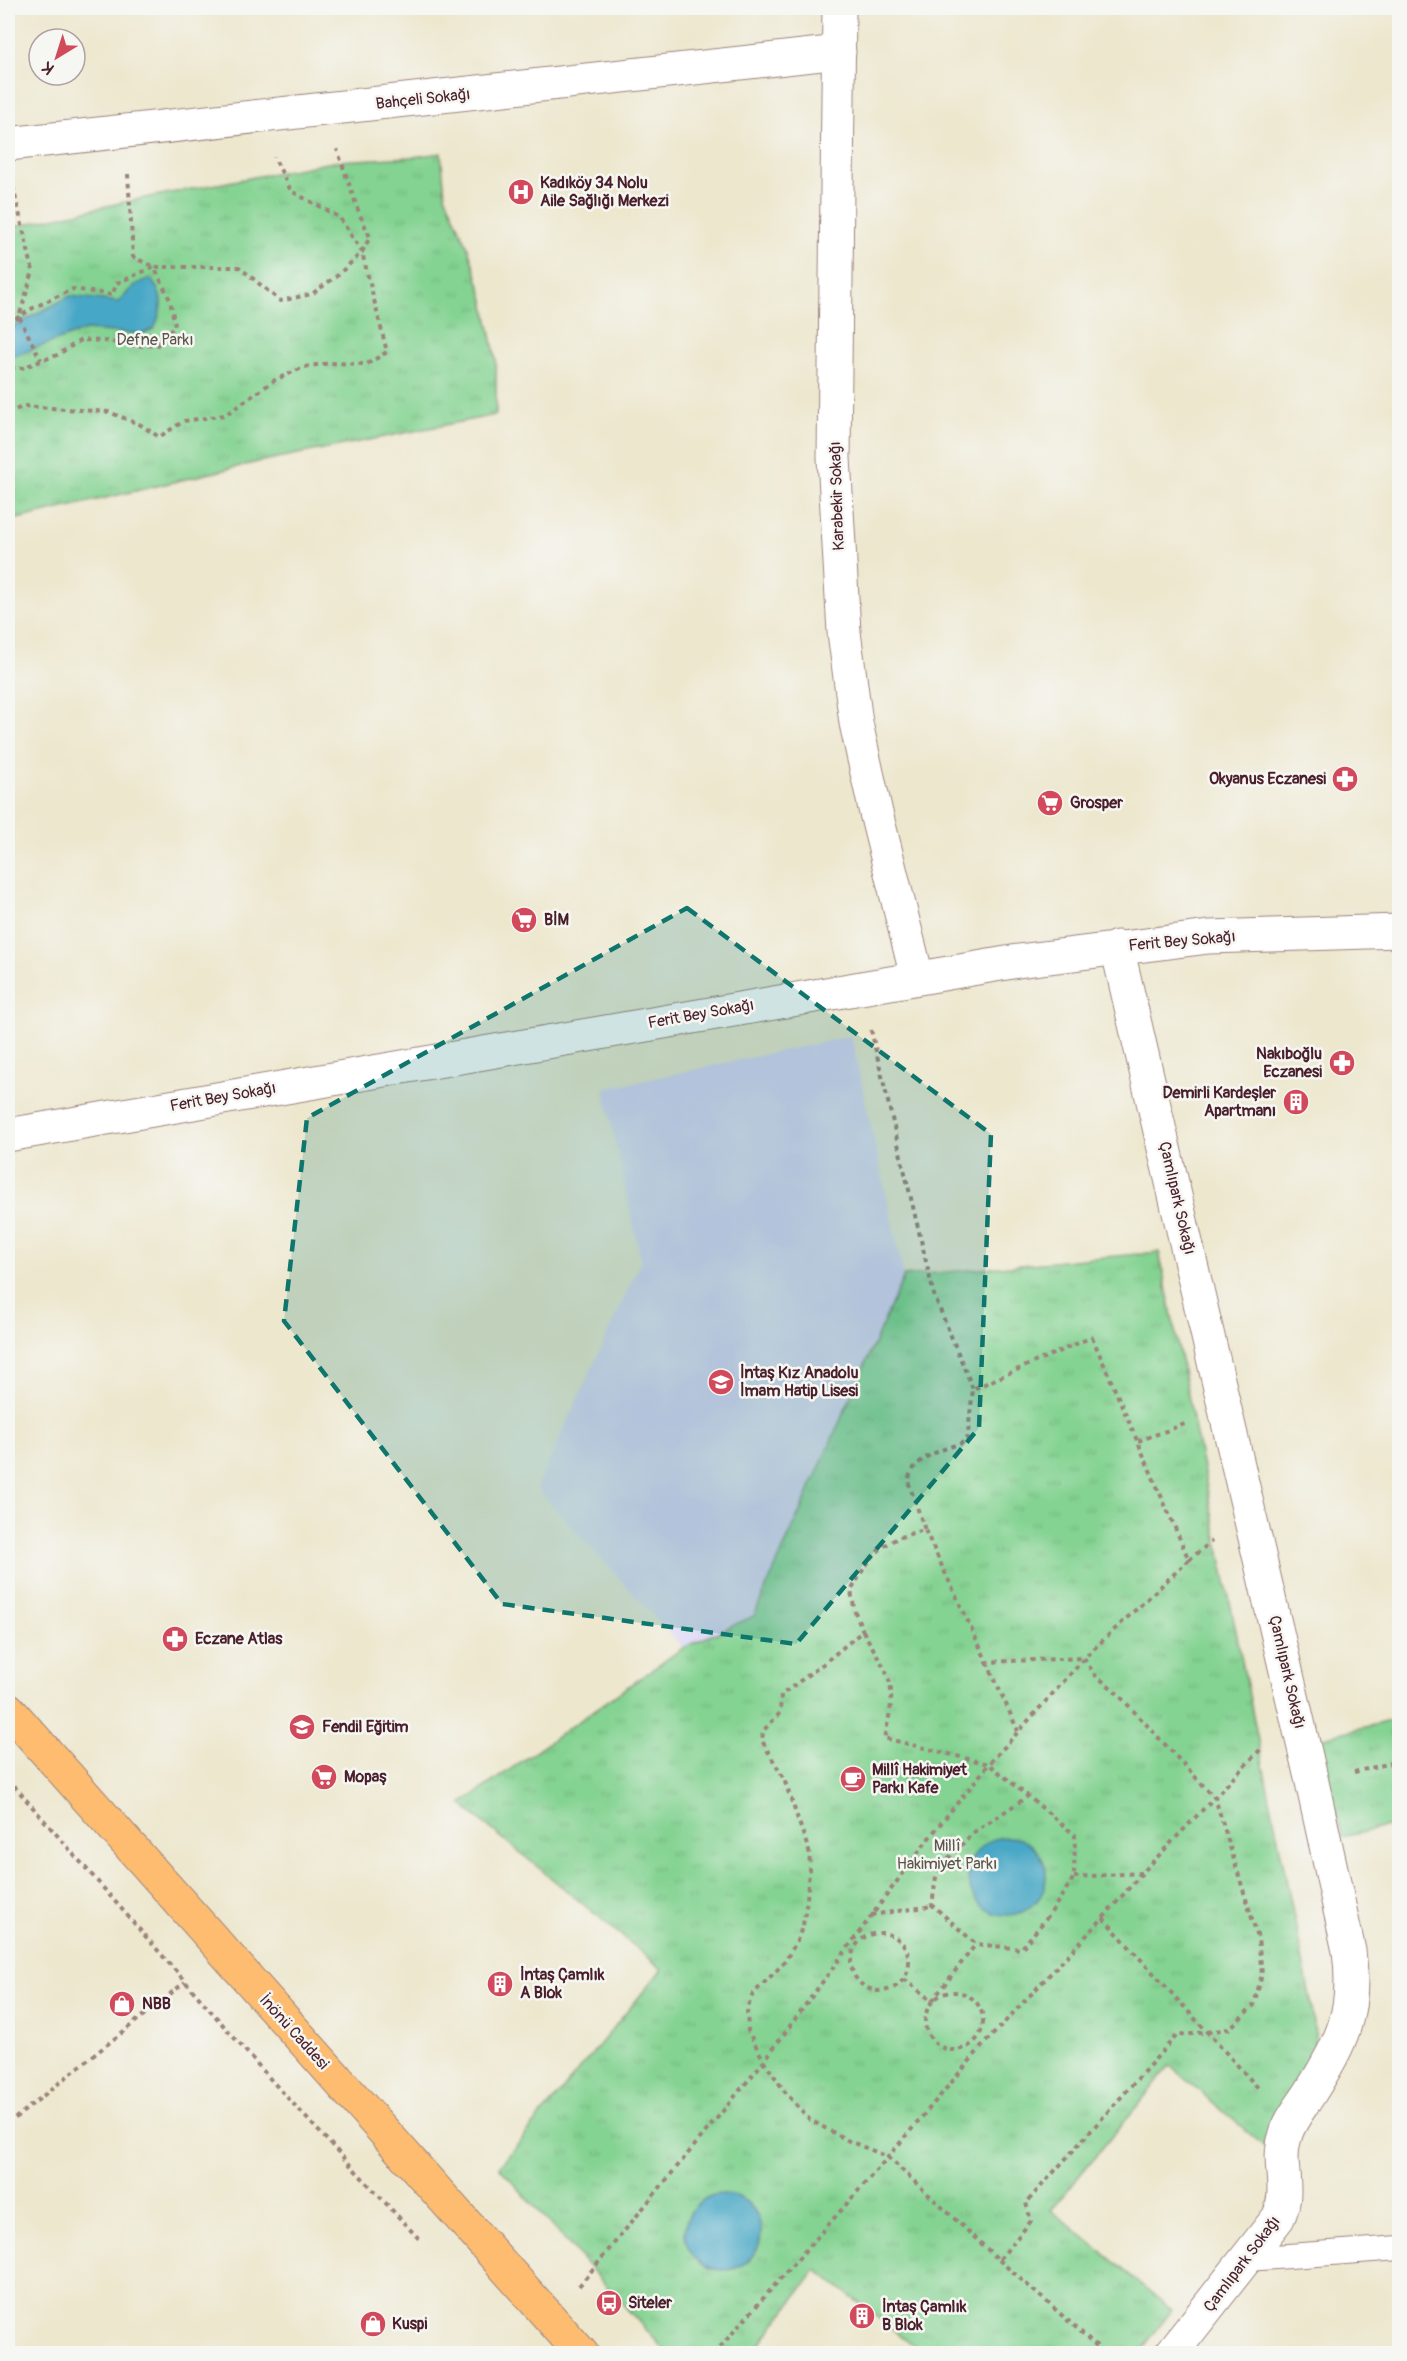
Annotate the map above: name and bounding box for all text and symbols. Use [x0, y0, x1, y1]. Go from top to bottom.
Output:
north arrow [27, 27, 87, 87]
text: K [38, 57, 58, 79]
street label: Bahçeli Sokağı [375, 84, 471, 114]
place label: Kadıköy 34 Nolu Aile Sağlığı Merkezi [540, 173, 669, 211]
hospital icon: Kadıköy 34 Nolu Aile Sağlığı Merkezi [506, 177, 536, 207]
park label: Defne Parkı [116, 330, 194, 350]
street label: Karabekir Sokağı [825, 441, 849, 551]
pharmacy icon: Okyanus Eczanesi [1330, 764, 1360, 794]
place label: Okyanus Eczanesi [1209, 769, 1326, 789]
supermarket icon: Grosper [1035, 788, 1065, 818]
place label: Grosper [1070, 793, 1123, 813]
supermarket icon: BİM [509, 905, 539, 935]
place label: BİM [544, 910, 570, 930]
street label: Ferit Bey Sokağı [1128, 926, 1236, 956]
street label: Ferit Bey Sokağı [646, 995, 756, 1033]
place label: Nakıboğlu Eczanesi [1256, 1044, 1322, 1082]
pharmacy icon: Nakıboğlu Eczanesi [1327, 1048, 1357, 1078]
street label: Ferit Bey Sokağı [168, 1078, 278, 1116]
place label: Demirli Kardeşler Apartmanı [1162, 1083, 1276, 1121]
building icon: Demirli Kardeşler Apartmanı [1281, 1087, 1311, 1117]
street label: Çamlıpark Sokağı [1154, 1140, 1200, 1256]
place label: İntaş Kız Anadolu İmam Hatip Lisesi [740, 1363, 859, 1401]
school or university icon: İntaş Kız Anadolu İmam Hatip Lisesi [706, 1367, 736, 1397]
street label: Çamlıpark Sokağı [1264, 1614, 1310, 1730]
pharmacy icon: Eczane Atlas [160, 1624, 190, 1654]
place label: Eczane Atlas [195, 1629, 283, 1649]
school or university icon: Fendil Eğitim [287, 1712, 317, 1742]
place label: Fendil Eğitim [322, 1717, 408, 1737]
place label: Millî Hakimiyet Parkı Kafe [872, 1760, 967, 1798]
supermarket icon: Mopaş [309, 1762, 339, 1792]
cafe icon: Millî Hakimiyet Parkı Kafe [838, 1764, 868, 1794]
place label: Mopaş [344, 1767, 387, 1787]
park label: Millî Hakimiyet Parkı [897, 1836, 997, 1874]
place label: İntaş Çamlık A Blok [520, 1965, 605, 2003]
building icon: İntaş Çamlık A Blok [485, 1969, 515, 1999]
shop icon: NBB [107, 1989, 137, 2019]
street label: İnönü Caddesi [255, 1990, 333, 2074]
place label: NBB [142, 1994, 171, 2014]
street label: Çamlıpark Sokağı [1199, 2212, 1285, 2316]
bus stop icon: Siteler [594, 2288, 624, 2318]
place label: Siteler [628, 2293, 672, 2313]
place label: İntaş Çamlık B Blok [882, 2297, 967, 2335]
building icon: İntaş Çamlık B Blok [847, 2301, 877, 2331]
shop icon: Kuspi [358, 2309, 388, 2339]
place label: Kuspi [392, 2314, 427, 2334]

